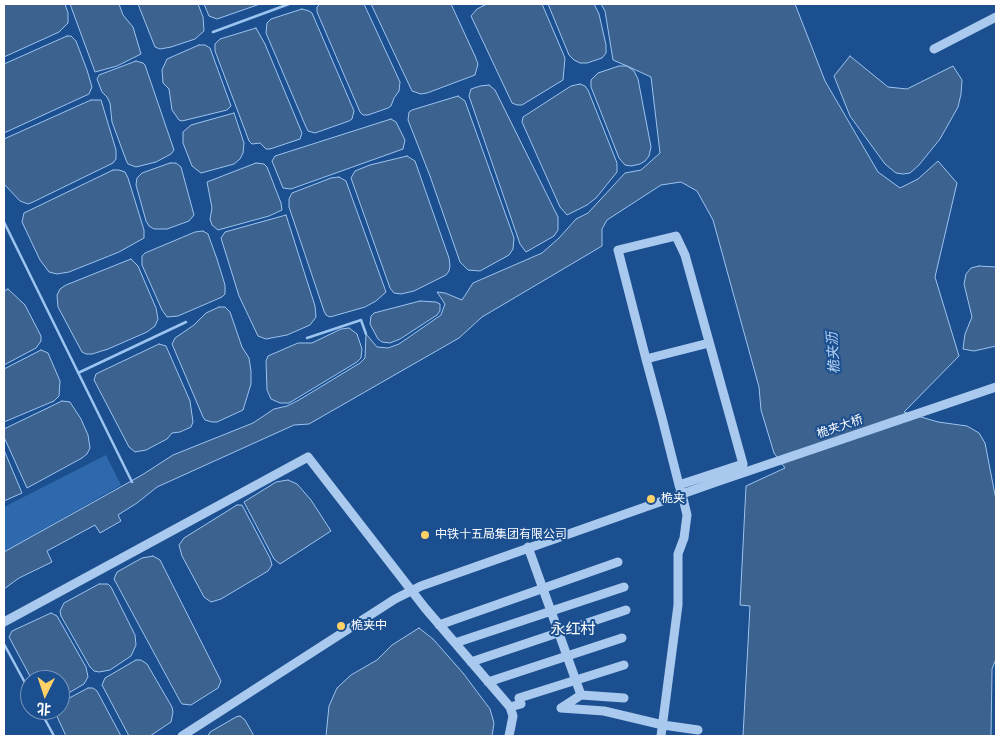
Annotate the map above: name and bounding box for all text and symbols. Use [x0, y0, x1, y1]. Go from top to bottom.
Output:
water label: 桅夹沥 [824, 331, 844, 375]
street label: 桅夹大桥 [815, 412, 865, 442]
place label: 桅夹 [661, 492, 685, 506]
marker: 桅夹 [645, 493, 657, 505]
place label: 中铁十五局集团有限公司 [435, 528, 567, 542]
marker: 中铁十五局集团有限公司 [419, 529, 431, 541]
place label: 桅夹中 [351, 619, 387, 633]
marker: 桅夹中 [335, 620, 347, 632]
district label: 永红村 [551, 621, 595, 639]
north arrow [20, 670, 70, 720]
text: 北 [36, 700, 52, 717]

